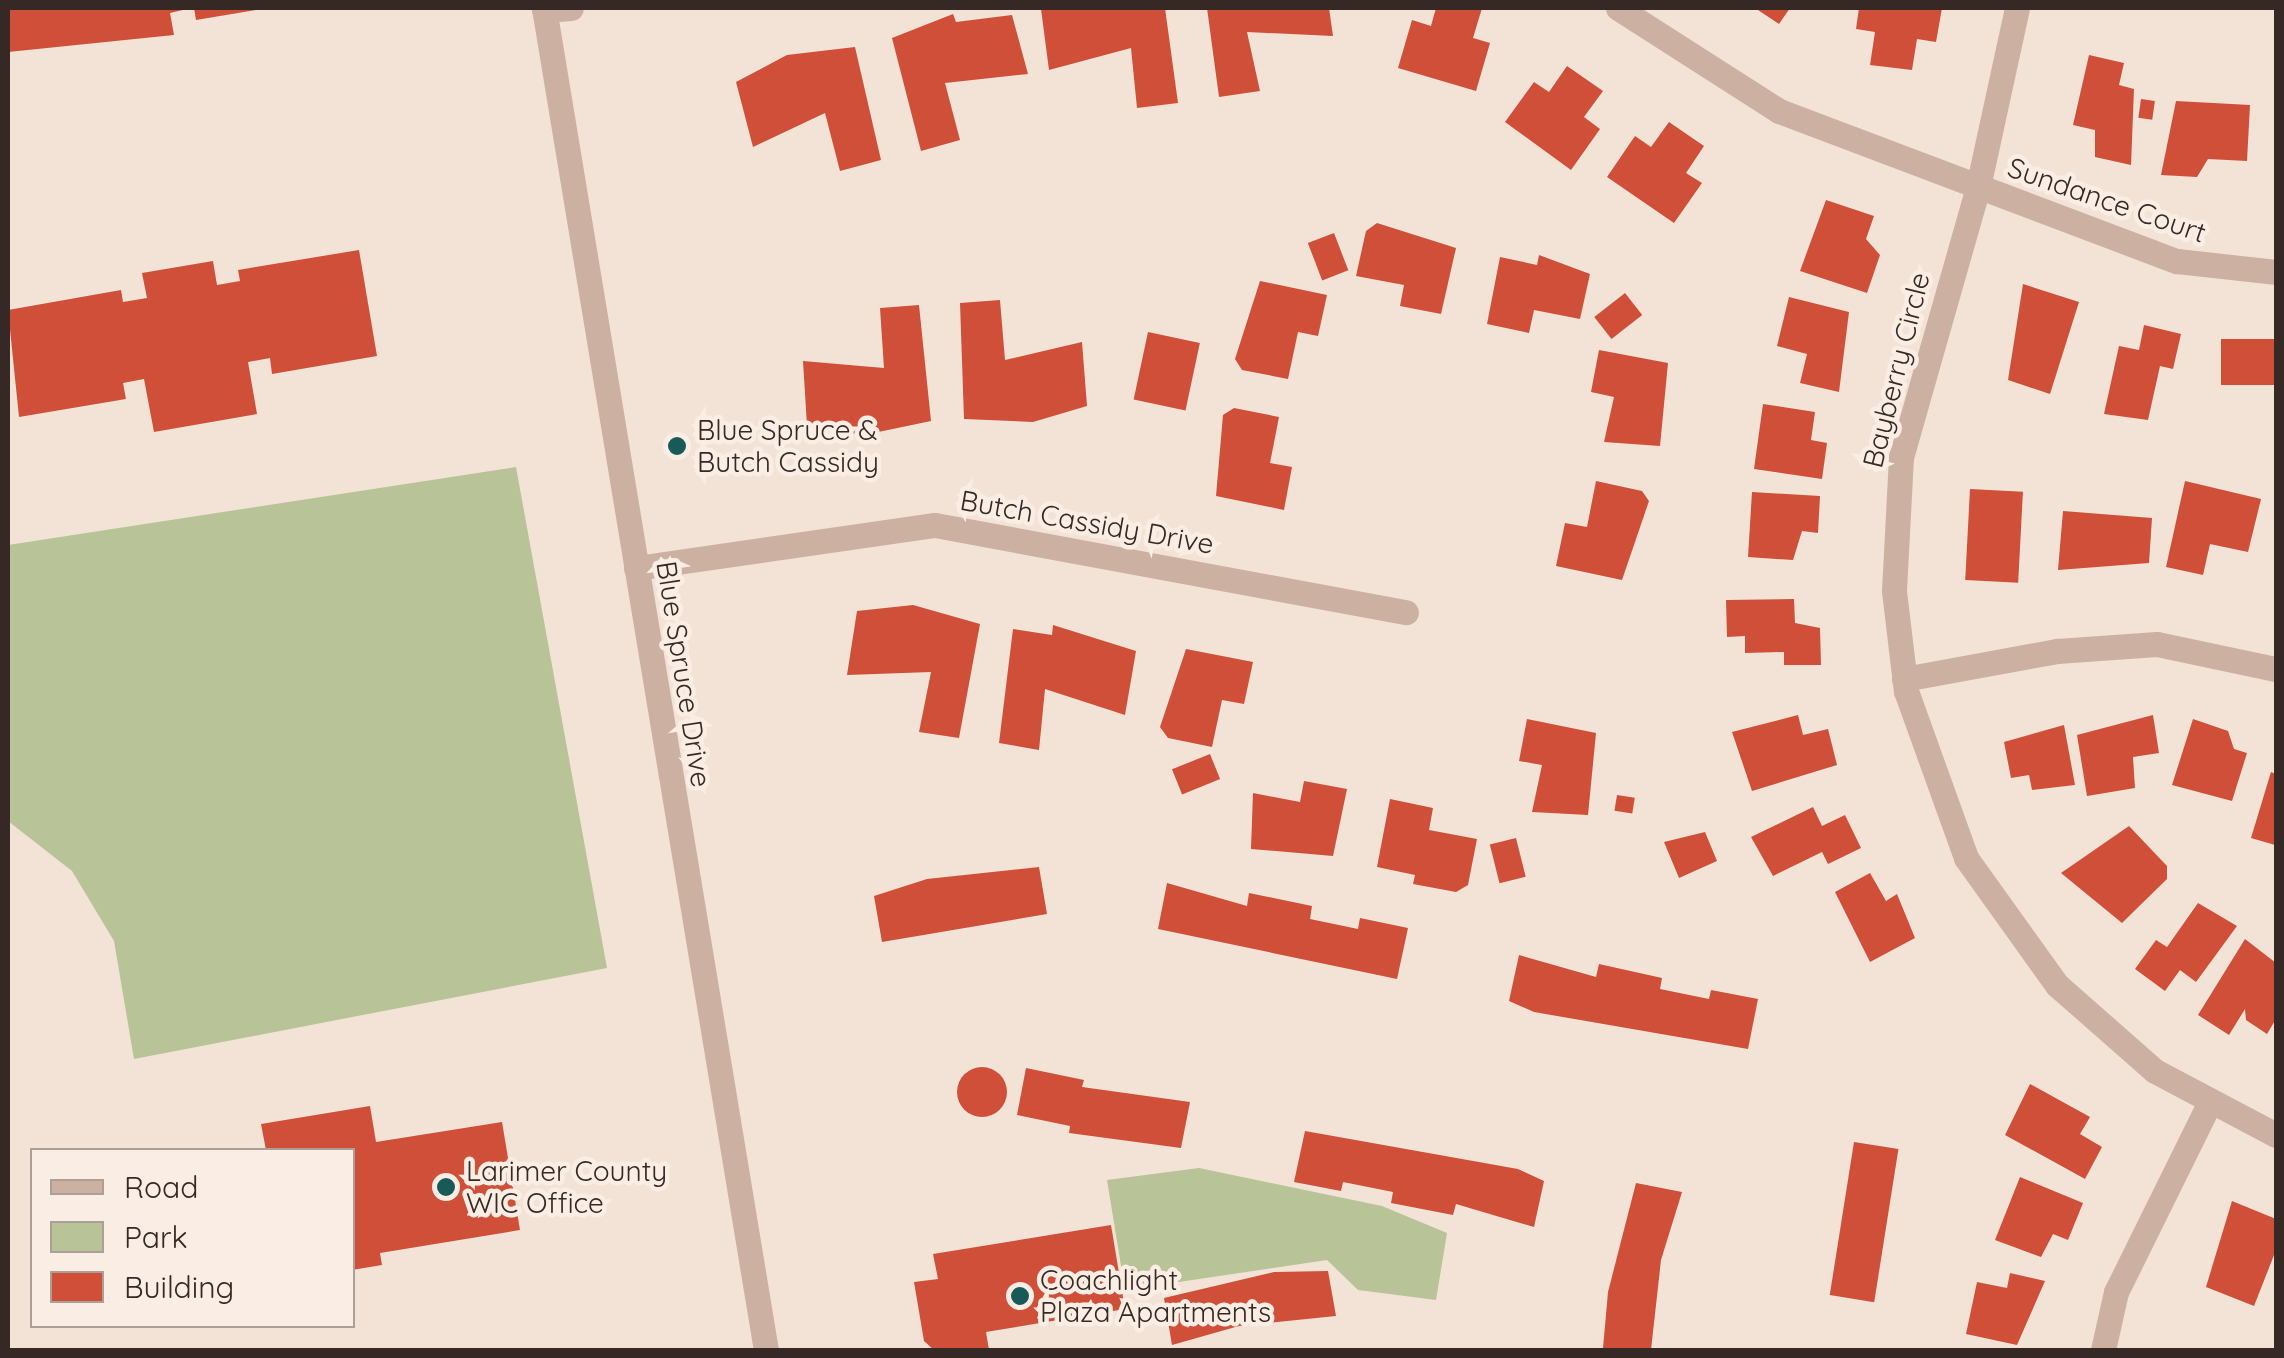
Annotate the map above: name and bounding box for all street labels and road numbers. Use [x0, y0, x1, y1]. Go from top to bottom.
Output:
street label: Sundance Court [2004, 150, 2210, 250]
street label: Bayberry Circle [1856, 269, 1936, 471]
street label: Butch Cassidy Drive [958, 483, 1216, 561]
street label: Blue Spruce Drive [650, 558, 718, 790]

